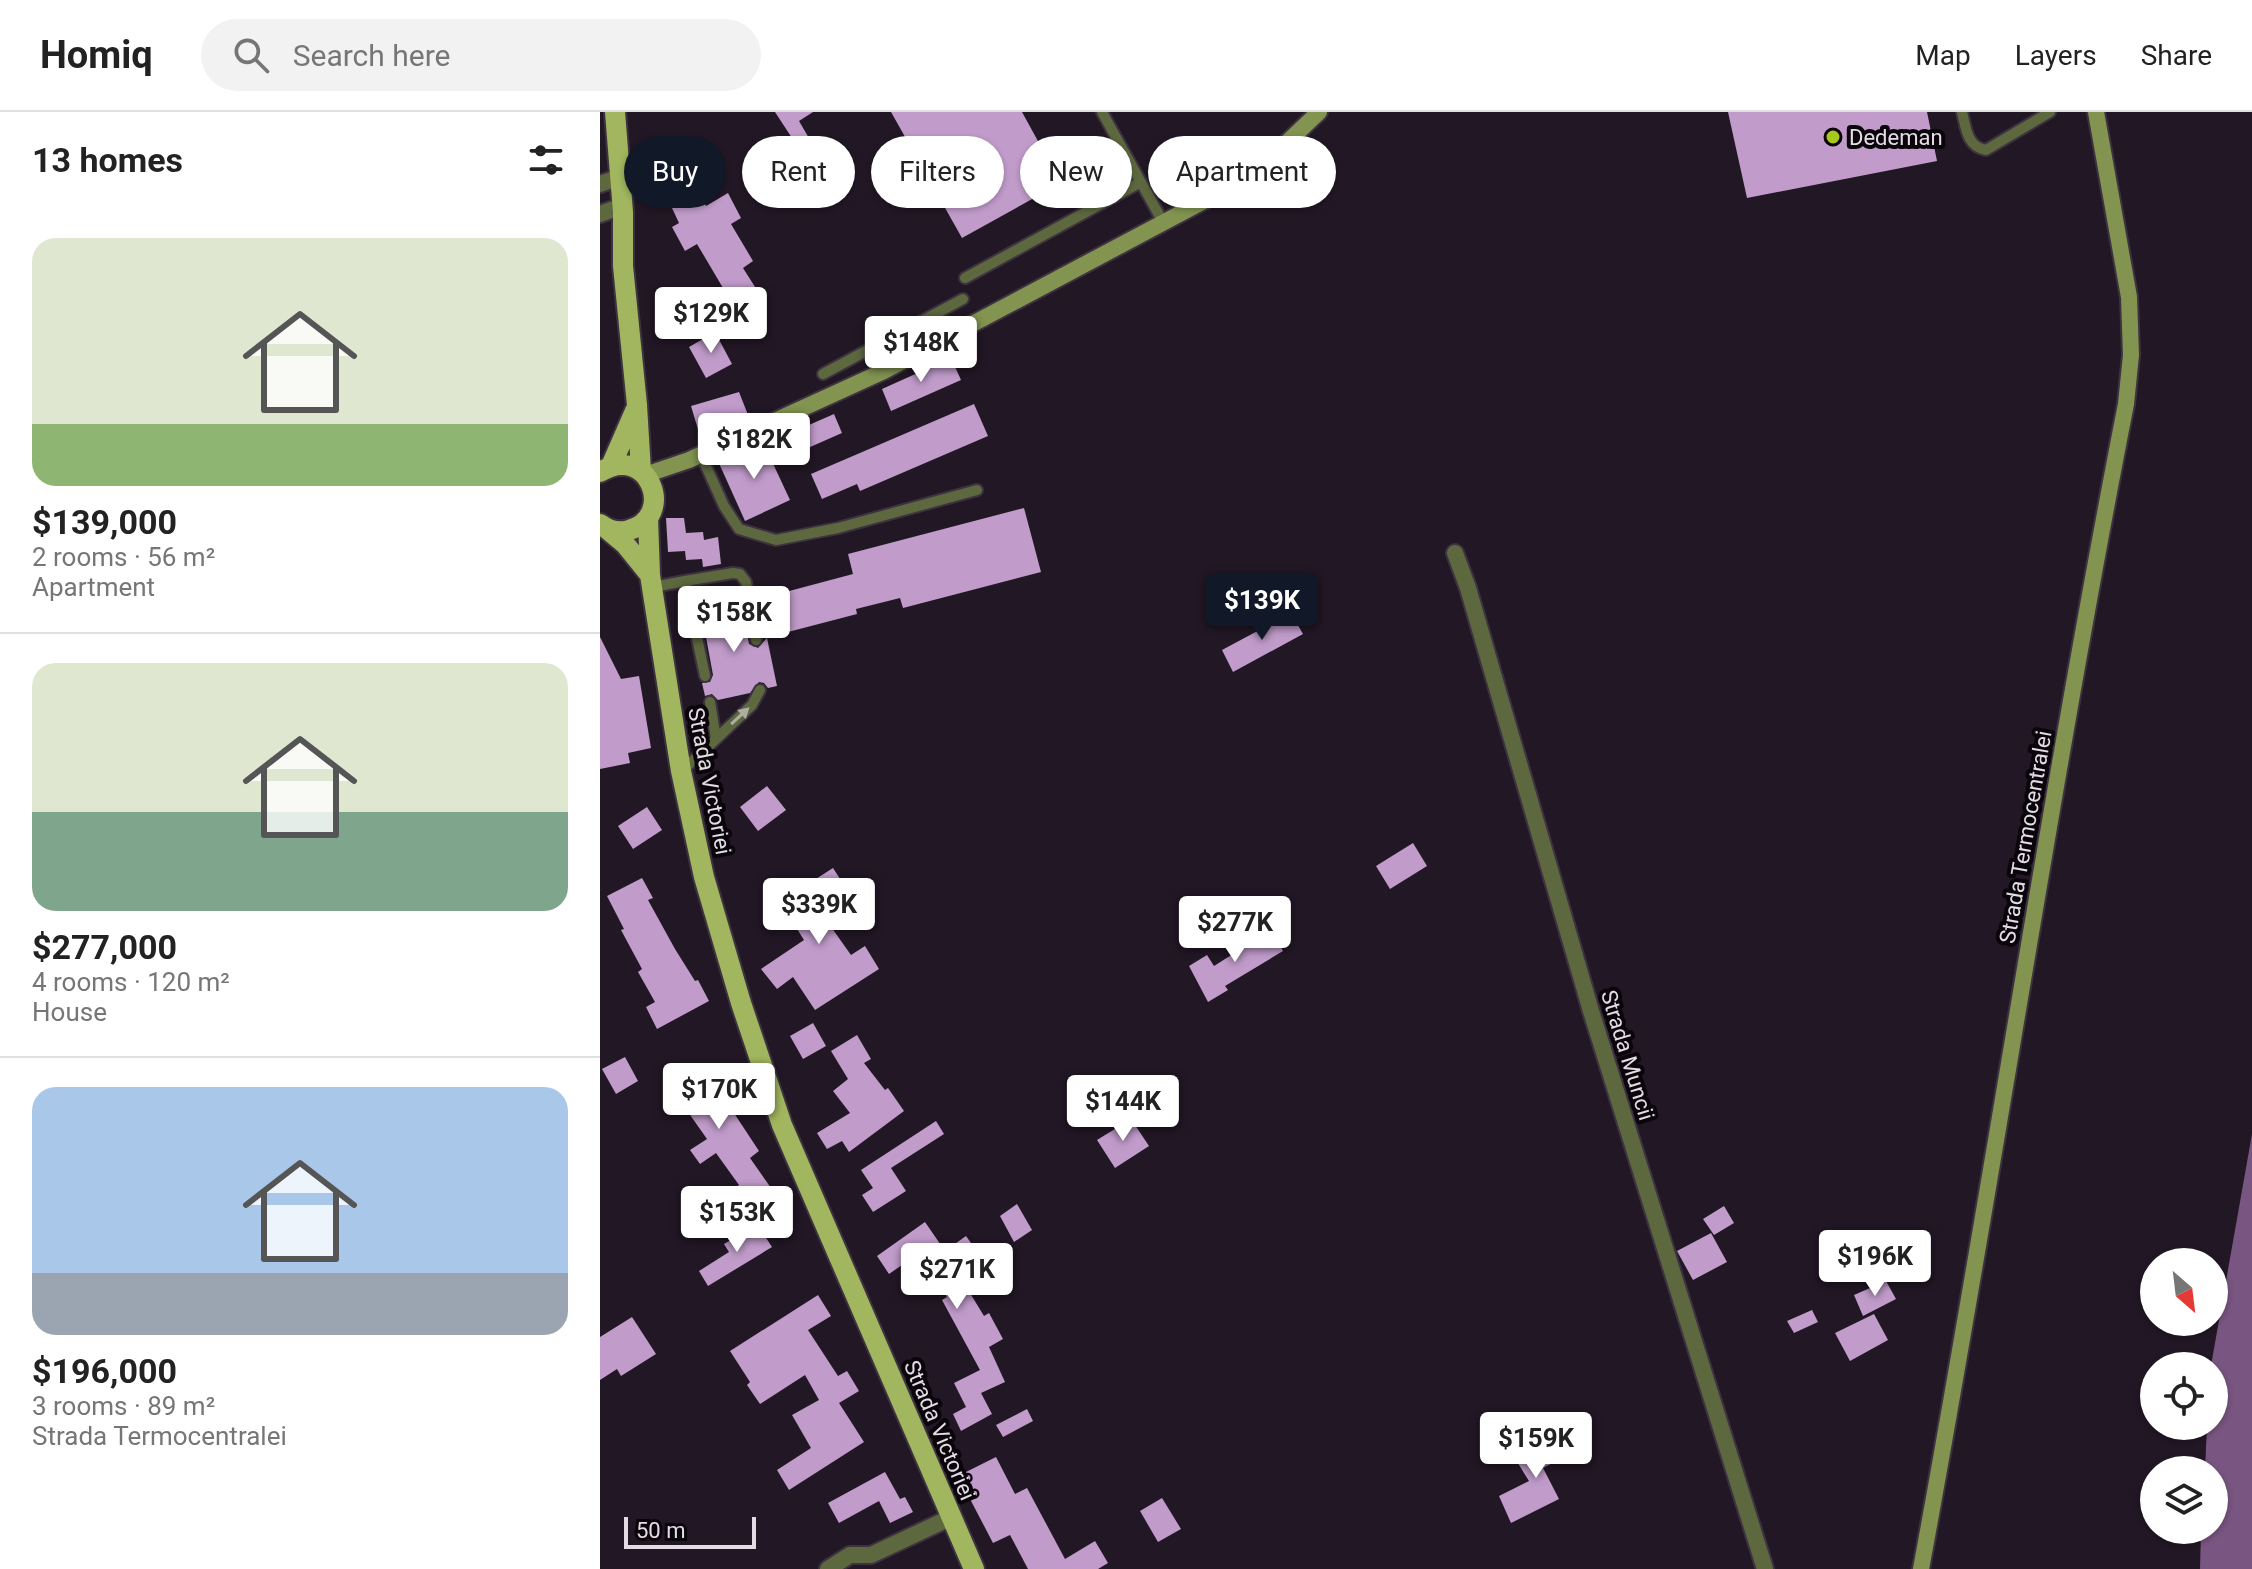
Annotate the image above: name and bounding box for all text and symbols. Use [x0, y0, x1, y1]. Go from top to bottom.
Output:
search box [201, 19, 761, 91]
text: Homiq [40, 33, 153, 77]
icon: search [229, 33, 273, 77]
text: Search here [293, 38, 451, 73]
text: Map [1915, 39, 1971, 72]
text: Layers [2015, 39, 2097, 72]
text: Share [2141, 39, 2212, 72]
place label: Dedeman [1849, 125, 1943, 150]
marker: Dedeman [1824, 128, 1842, 146]
chip: Buy [624, 136, 726, 208]
chip: Rent [742, 136, 855, 208]
chip: Filters [871, 136, 1004, 208]
chip: New [1020, 136, 1132, 208]
chip: Apartment [1148, 136, 1336, 208]
icon: filters [524, 138, 568, 182]
text: 13 homes [32, 140, 183, 180]
pin: $129K [655, 287, 767, 355]
icon: home [228, 290, 372, 434]
text: $129K [673, 298, 749, 328]
pin: $148K [865, 316, 977, 384]
text: $148K [883, 327, 959, 357]
pin: $182K [698, 413, 810, 481]
text: $182K [716, 424, 792, 454]
text: $139,000 [32, 502, 177, 542]
text: 2 rooms · 56 m² [32, 542, 215, 572]
text: Apartment [32, 572, 155, 602]
pin: $139K [1206, 574, 1318, 642]
text: $139K [1224, 585, 1300, 615]
pin: $158K [678, 586, 790, 654]
text: $158K [696, 597, 772, 627]
street label: Strada Victoriei [683, 705, 736, 857]
one-way arrow [730, 708, 749, 726]
icon: home [228, 715, 372, 859]
street label: Strada Termocentralei [1994, 729, 2057, 945]
pin: $339K [763, 878, 875, 946]
text: $339K [781, 889, 857, 919]
pin: $277K [1179, 896, 1291, 964]
text: $277K [1197, 907, 1273, 937]
text: $277,000 [32, 927, 177, 967]
text: 4 rooms · 120 m² [32, 967, 230, 997]
street label: Strada Muncii [1596, 987, 1659, 1123]
text: House [32, 997, 107, 1027]
pin: $170K [663, 1063, 775, 1131]
text: $170K [681, 1074, 757, 1104]
pin: $144K [1067, 1075, 1179, 1143]
text: $144K [1085, 1086, 1161, 1116]
icon: home [228, 1139, 372, 1283]
pin: $153K [681, 1186, 793, 1254]
text: $153K [699, 1197, 775, 1227]
pin: $196K [1819, 1230, 1931, 1298]
text: $196K [1837, 1241, 1913, 1271]
pin: $271K [901, 1243, 1013, 1311]
north arrow [2140, 1248, 2228, 1336]
map controls [2140, 1248, 2228, 1544]
text: $271K [919, 1254, 995, 1284]
text: $196,000 [32, 1351, 177, 1391]
button: locate [2140, 1352, 2228, 1440]
street label: Strada Victoriei [899, 1357, 980, 1504]
text: 3 rooms · 89 m² [32, 1391, 215, 1421]
pin: $159K [1480, 1412, 1592, 1480]
text: Strada Termocentralei [32, 1421, 287, 1451]
text: $159K [1498, 1423, 1574, 1453]
button: layers [2140, 1456, 2228, 1544]
scale bar [624, 1513, 756, 1549]
text: 50 m [636, 1518, 685, 1543]

